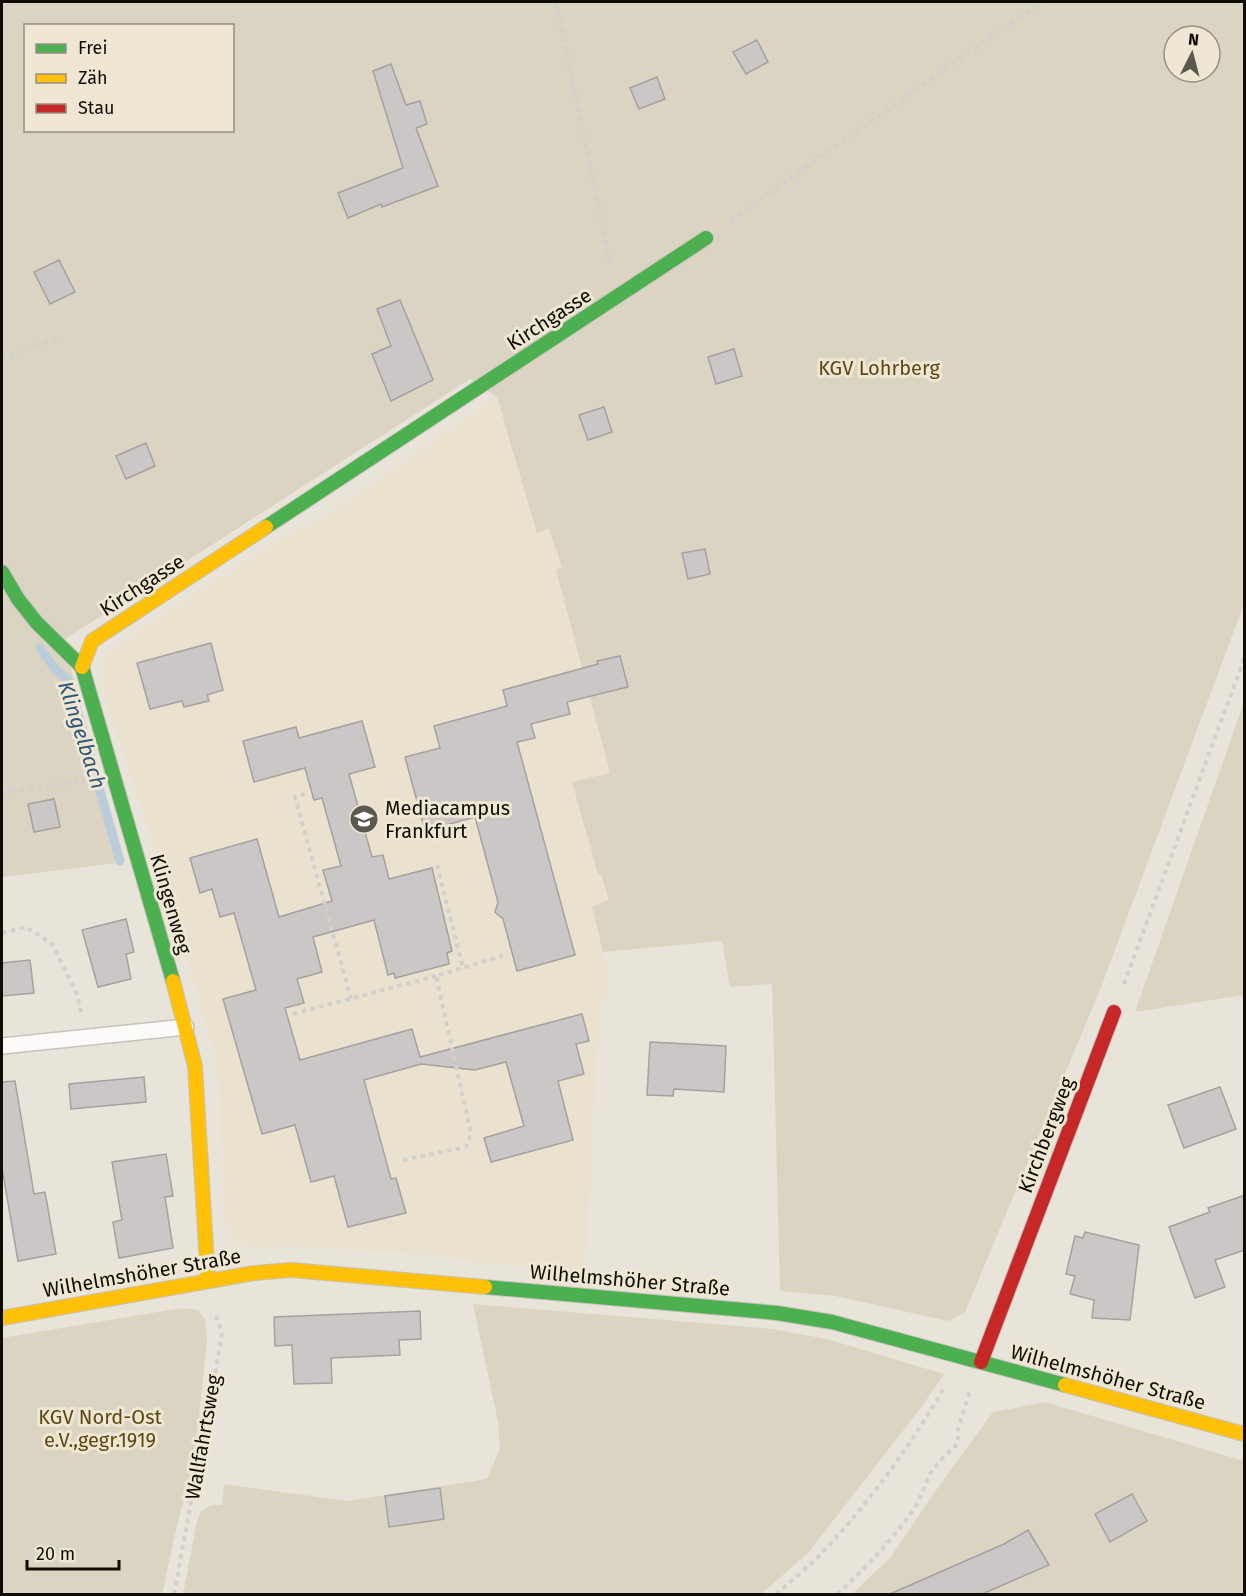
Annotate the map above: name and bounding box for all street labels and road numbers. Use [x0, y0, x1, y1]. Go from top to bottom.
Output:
street label: Kirchgasse [502, 283, 596, 355]
street label: Kirchgasse [95, 549, 189, 621]
street label: Klingenweg [145, 851, 197, 958]
street label: Kirchbergweg [1013, 1073, 1079, 1196]
street label: Wilhelmshöher Straße [41, 1244, 243, 1302]
street label: Wilhelmshöher Straße [529, 1259, 731, 1301]
street label: Wilhelmshöher Straße [1008, 1339, 1208, 1415]
street label: Wallfahrtsweg [180, 1372, 226, 1502]

